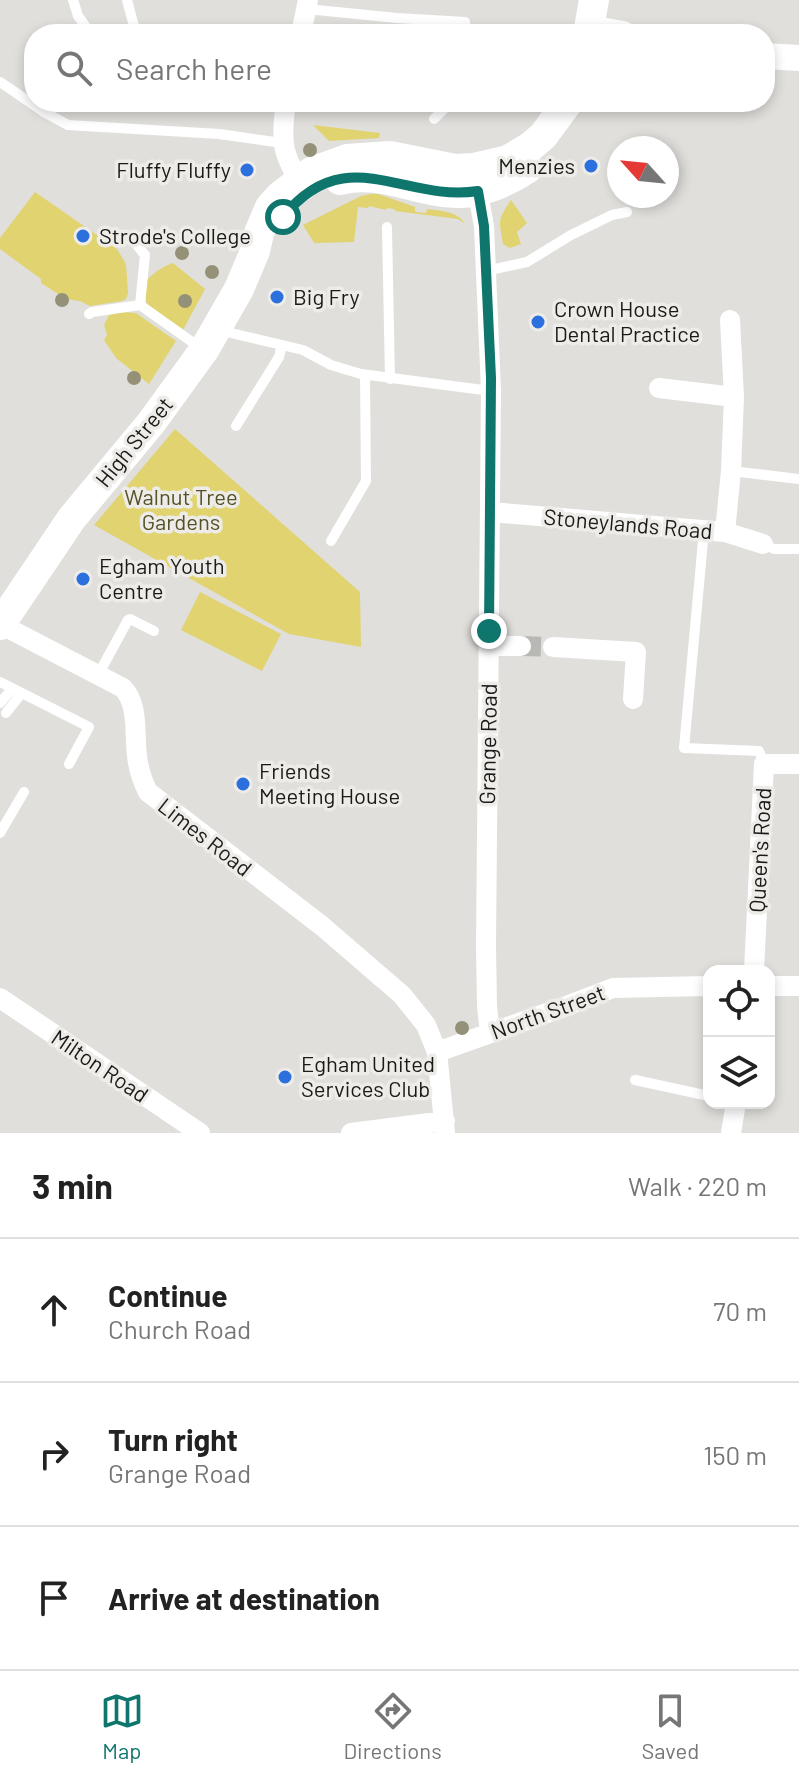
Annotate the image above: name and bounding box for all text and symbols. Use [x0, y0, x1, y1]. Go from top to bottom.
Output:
search box [24, 24, 775, 112]
icon: search [52, 46, 96, 90]
text: Search here [116, 50, 272, 86]
north arrow [607, 136, 679, 208]
place label: Menzies [498, 152, 575, 178]
place label: Fluffy Fluffy [116, 156, 231, 182]
marker: Menzies [582, 157, 600, 175]
marker: Fluffy Fluffy [238, 161, 256, 179]
route start [265, 199, 301, 235]
place label: Strode's College [99, 222, 251, 248]
marker: Strode's College [74, 227, 92, 245]
place label: Big Fry [293, 283, 360, 309]
marker: Big Fry [268, 288, 286, 306]
place label: Crown House Dental Practice [554, 295, 700, 346]
marker: Crown House Dental Practice [529, 313, 547, 331]
street label: High Street [89, 391, 177, 492]
park label: Walnut Tree Gardens [124, 483, 238, 534]
street label: Stoneylands Road [543, 503, 714, 543]
place label: Egham Youth Centre [99, 552, 225, 603]
marker: Egham Youth Centre [74, 570, 92, 588]
route end [471, 613, 507, 649]
street label: Grange Road [473, 683, 501, 805]
place label: Friends Meeting House [259, 757, 400, 808]
marker: Friends Meeting House [234, 775, 252, 793]
street label: Queen's Road [743, 787, 775, 913]
street label: Limes Road [154, 792, 257, 881]
map controls [703, 965, 775, 1109]
button: locate [703, 965, 775, 1037]
street label: North Street [487, 978, 608, 1044]
street label: Milton Road [47, 1023, 154, 1107]
button: layers [703, 1037, 775, 1109]
place label: Egham United Services Club [301, 1050, 435, 1101]
marker: Egham United Services Club [276, 1068, 294, 1086]
text: 3 min [32, 1165, 113, 1206]
text: Walk · 220 m [628, 1170, 767, 1201]
text: Continue [108, 1277, 228, 1313]
icon: ahead [32, 1288, 76, 1332]
text: 70 m [713, 1295, 767, 1326]
text: Church Road [108, 1313, 251, 1344]
text: Turn right [108, 1421, 238, 1457]
icon: right [32, 1432, 76, 1476]
text: 150 m [703, 1439, 767, 1470]
text: Grange Road [108, 1457, 251, 1488]
icon: arrive [32, 1576, 76, 1620]
text: Arrive at destination [108, 1580, 380, 1616]
tab: Map [100, 1689, 144, 1763]
tab: Directions [343, 1689, 442, 1763]
tab: Saved [641, 1689, 699, 1763]

